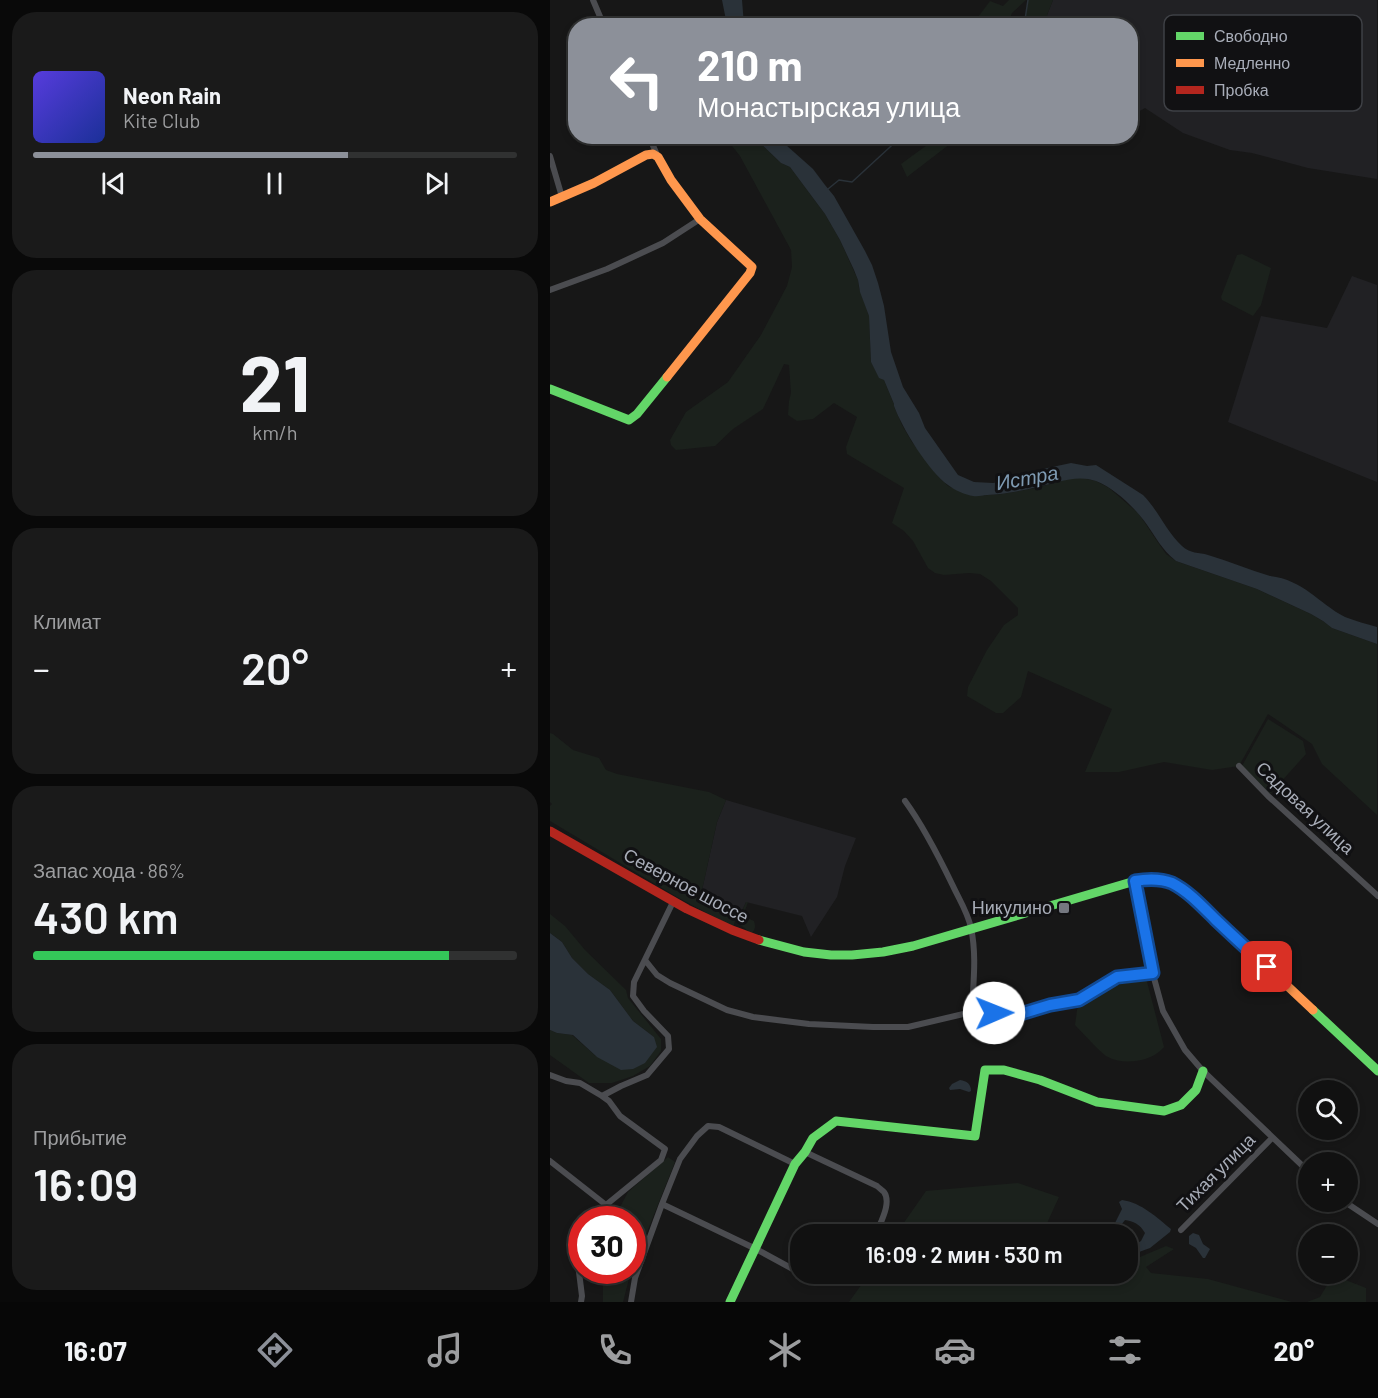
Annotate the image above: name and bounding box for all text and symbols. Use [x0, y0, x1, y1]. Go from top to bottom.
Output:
legend [1164, 15, 1362, 111]
text: Свободно [1214, 26, 1288, 45]
text: 210 m [697, 39, 803, 89]
icon: left [598, 42, 676, 120]
text: Медленно [1214, 53, 1290, 72]
text: Пробка [1214, 80, 1269, 99]
text: Neon Rain [123, 82, 221, 108]
text: Монастырская улица [697, 90, 960, 122]
text: Kite Club [123, 108, 200, 132]
icon: previous [97, 167, 130, 200]
icon: pause [258, 167, 291, 200]
icon: next [420, 167, 453, 200]
text: 21 [240, 334, 310, 428]
text: km/h [252, 420, 298, 444]
water label: Истра [994, 460, 1060, 494]
text: Климат [33, 609, 101, 633]
text: 20° [241, 640, 309, 694]
text: − [33, 648, 50, 688]
text: + [501, 648, 517, 688]
street label: Садовая улица [1252, 756, 1360, 859]
street label: Северное шоссе [620, 843, 753, 927]
text: Запас хода · 86% [33, 858, 185, 882]
text: 430 km [33, 889, 179, 943]
place label: Никулино [972, 896, 1052, 918]
marker: Никулино [1057, 901, 1071, 915]
pin [1241, 941, 1292, 992]
icon: arrive [1250, 950, 1283, 983]
position arrow [962, 981, 1026, 1045]
map controls [1298, 1080, 1358, 1284]
button: search [1298, 1080, 1358, 1140]
text: Прибытие [33, 1125, 127, 1149]
street label: Тихая улица [1171, 1128, 1260, 1216]
button: + [1298, 1152, 1358, 1212]
text: 16:09 [33, 1156, 138, 1210]
speed limit sign: 30 [568, 1206, 646, 1284]
button: − [1298, 1224, 1358, 1284]
text: 16:09 · 2 мин · 530 m [866, 1241, 1062, 1267]
icon: directions [254, 1329, 296, 1371]
icon: music [424, 1329, 466, 1371]
icon: phone [594, 1329, 636, 1371]
icon: climate [764, 1329, 806, 1371]
icon: car [934, 1329, 976, 1371]
icon: filters [1104, 1329, 1146, 1371]
text: 16:07 [64, 1334, 127, 1366]
text: 20° [1273, 1334, 1314, 1366]

